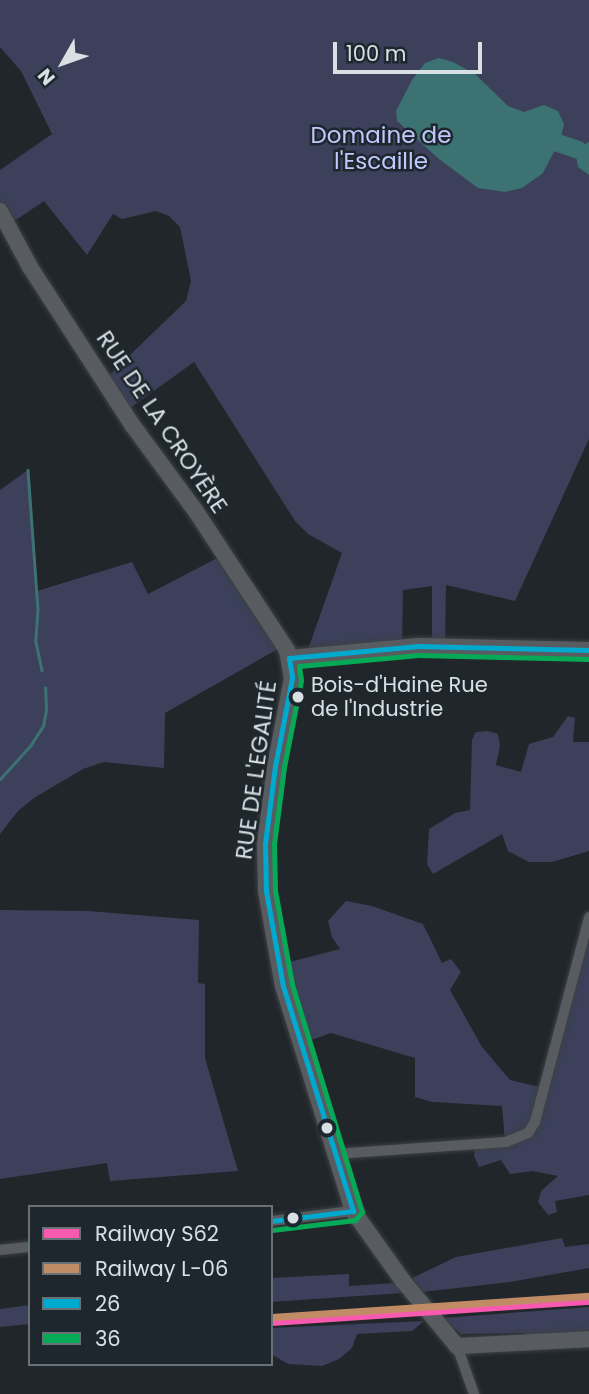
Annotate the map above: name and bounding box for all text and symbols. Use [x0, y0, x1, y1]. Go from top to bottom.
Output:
north arrow [28, 28, 98, 98]
scale bar [337, 28, 486, 72]
text: 100 m [346, 39, 406, 68]
text: N [32, 63, 61, 91]
park label: Domaine de l'Escaille [311, 121, 451, 175]
street label: RUE DE LA CROYÈRE [91, 326, 233, 518]
place label: Bois-d'Haine Rue de l'Industrie [311, 672, 488, 722]
street label: RUE DE L'EGALITÉ [230, 679, 282, 861]
marker: Bois-d'Haine Rue de l'Industrie [291, 690, 305, 704]
unlabelled marker [320, 1121, 334, 1135]
legend [28, 1205, 273, 1366]
unlabelled marker [286, 1211, 300, 1225]
text: Railway S62 [95, 1219, 219, 1248]
text: Railway L-06 [95, 1254, 228, 1283]
text: 26 [95, 1289, 120, 1318]
text: 36 [95, 1324, 121, 1353]

